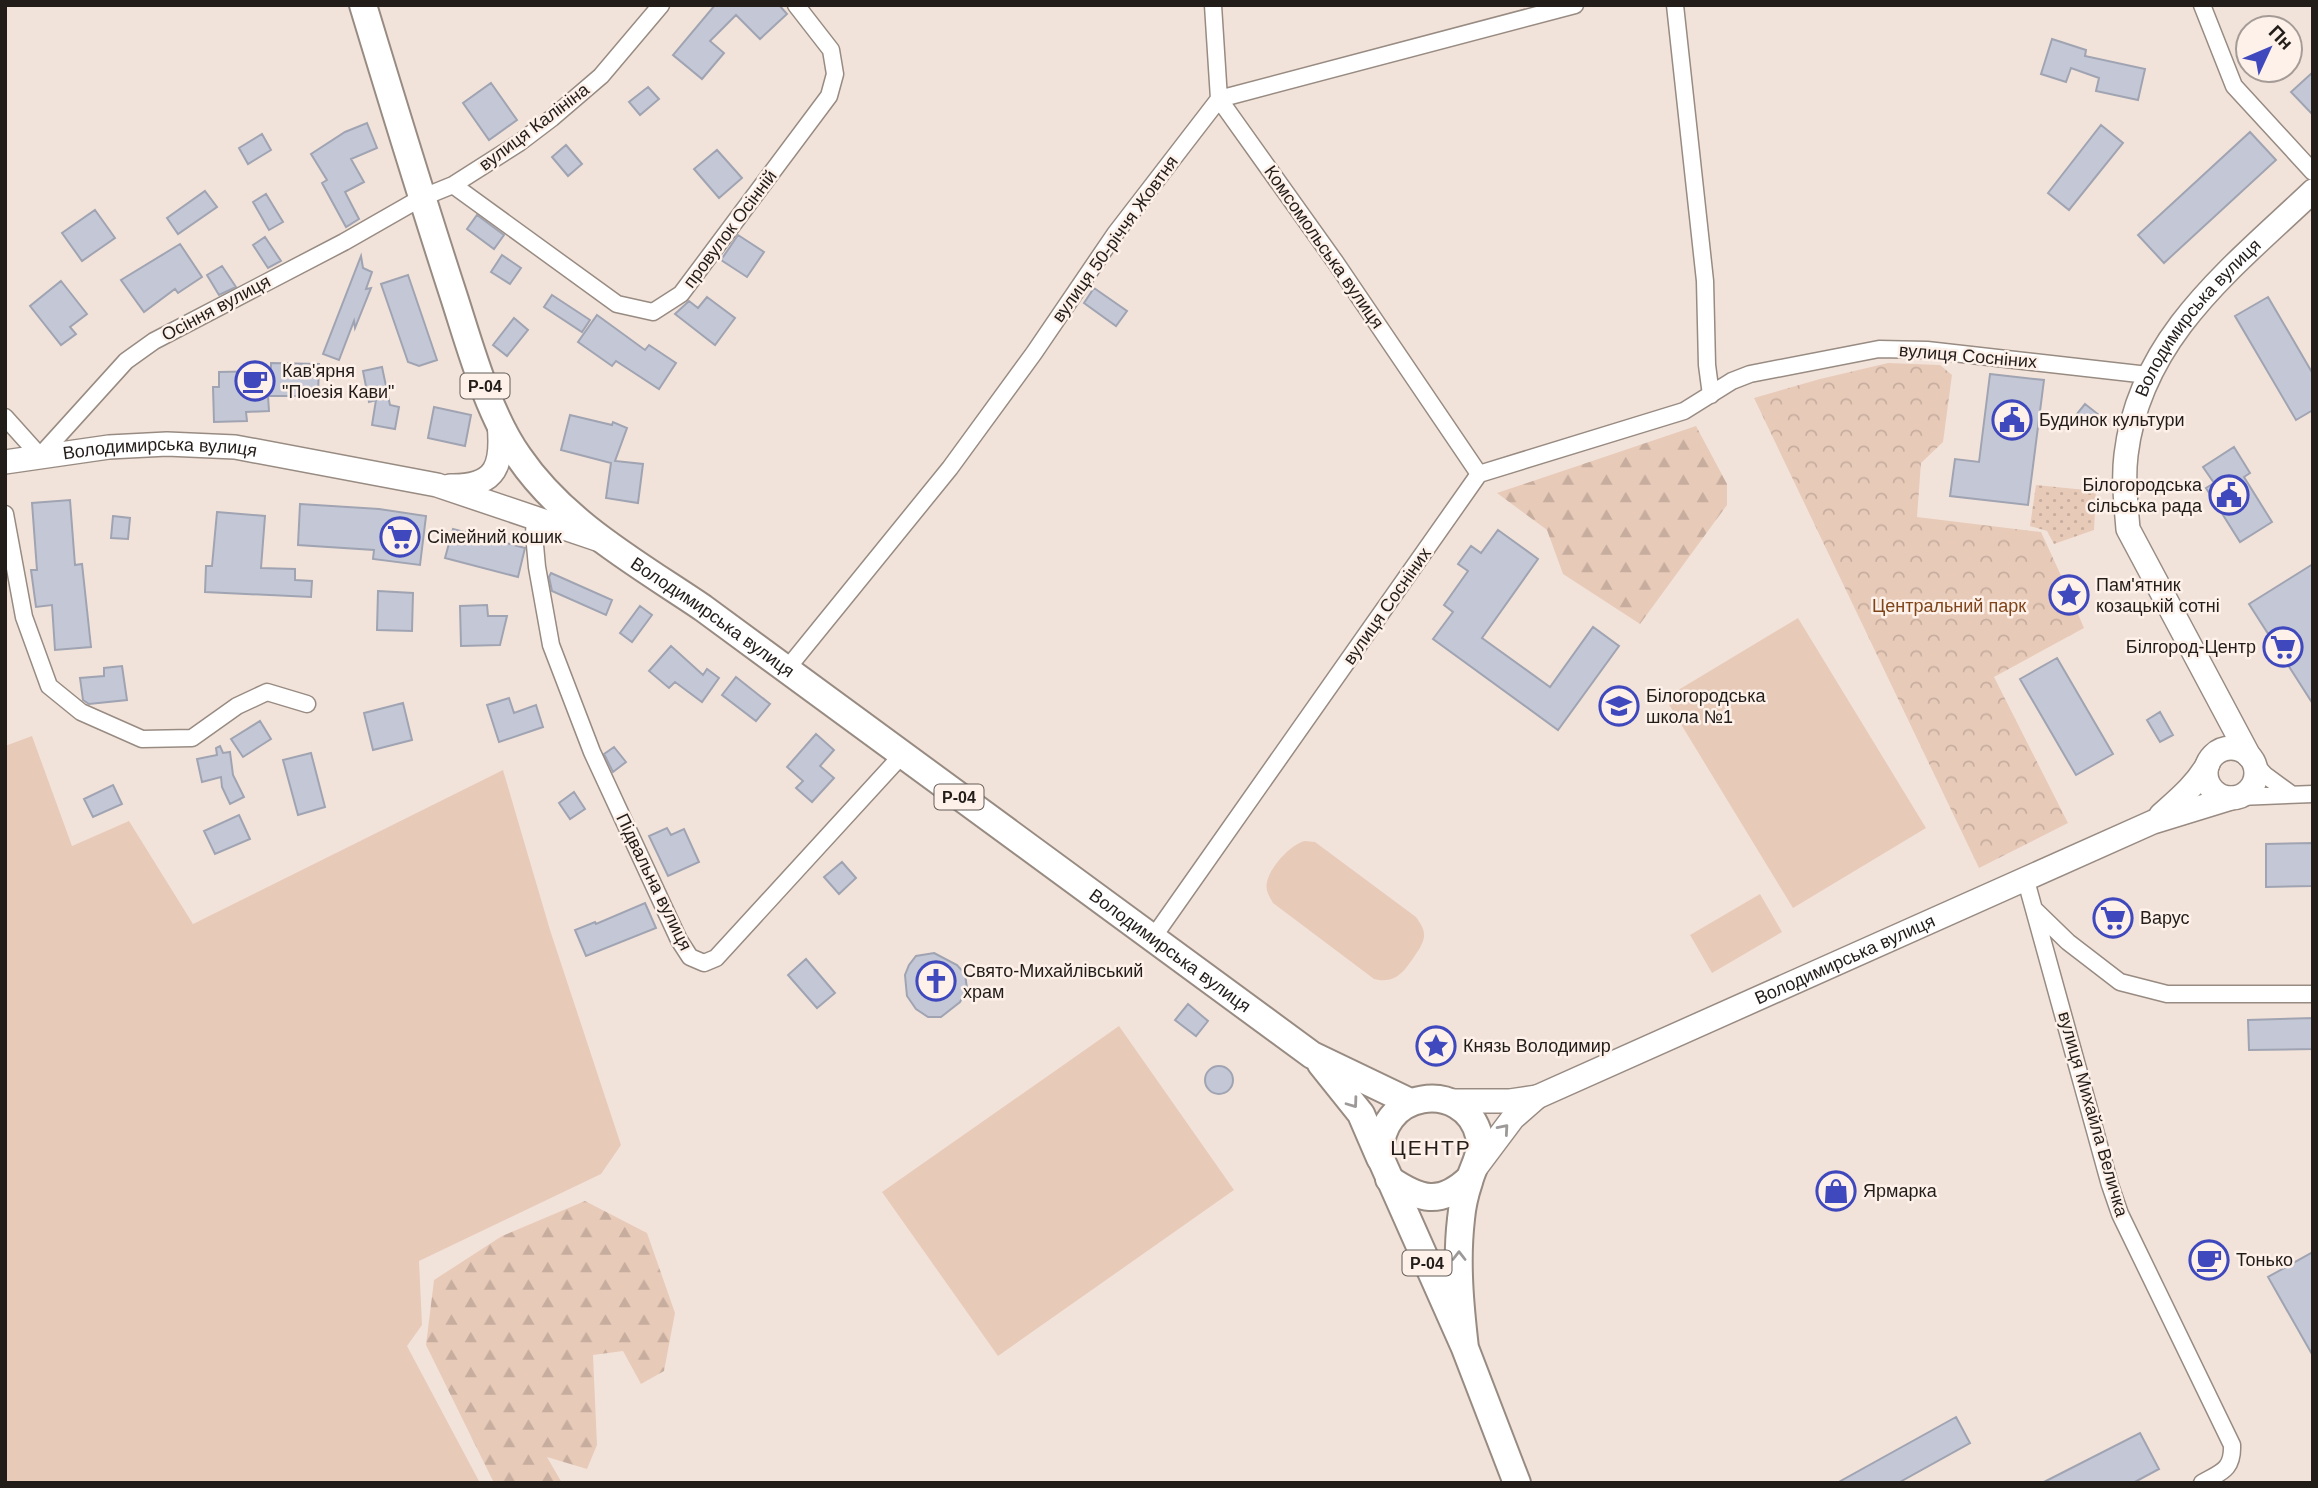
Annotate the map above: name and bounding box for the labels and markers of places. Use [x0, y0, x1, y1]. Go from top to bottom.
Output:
cafe icon: Кав'ярня "Поезія Кави" [234, 360, 276, 402]
place label: Кав'ярня "Поезія Кави" [282, 361, 394, 402]
public building icon: Будинок культури [1991, 399, 2033, 441]
place label: Будинок культури [2039, 410, 2185, 430]
public building icon: Білогородська сільська рада [2208, 474, 2250, 516]
place label: Білогородська сільська рада [2083, 475, 2203, 516]
supermarket icon: Сімейний кошик [379, 516, 421, 558]
place label: Сімейний кошик [427, 527, 562, 547]
place icon: Пам'ятник козацькій сотні [2048, 574, 2090, 616]
place label: Пам'ятник козацькій сотні [2096, 575, 2220, 616]
supermarket icon: Білгород-Центр [2262, 626, 2304, 668]
place label: Білгород-Центр [2126, 637, 2256, 657]
school or university icon: Білогородська школа №1 [1598, 685, 1640, 727]
place label: Білогородська школа №1 [1646, 686, 1766, 727]
supermarket icon: Варус [2092, 897, 2134, 939]
place label: Варус [2140, 908, 2190, 928]
church icon: Свято-Михайлівський храм [915, 960, 957, 1002]
place label: Свято-Михайлівський храм [963, 961, 1143, 1002]
place icon: Князь Володимир [1415, 1025, 1457, 1067]
place label: Князь Володимир [1463, 1036, 1611, 1056]
shop icon: Ярмарка [1815, 1170, 1857, 1212]
place label: Ярмарка [1863, 1181, 1938, 1201]
cafe icon: Тонько [2188, 1239, 2230, 1281]
place label: Тонько [2236, 1250, 2293, 1270]

